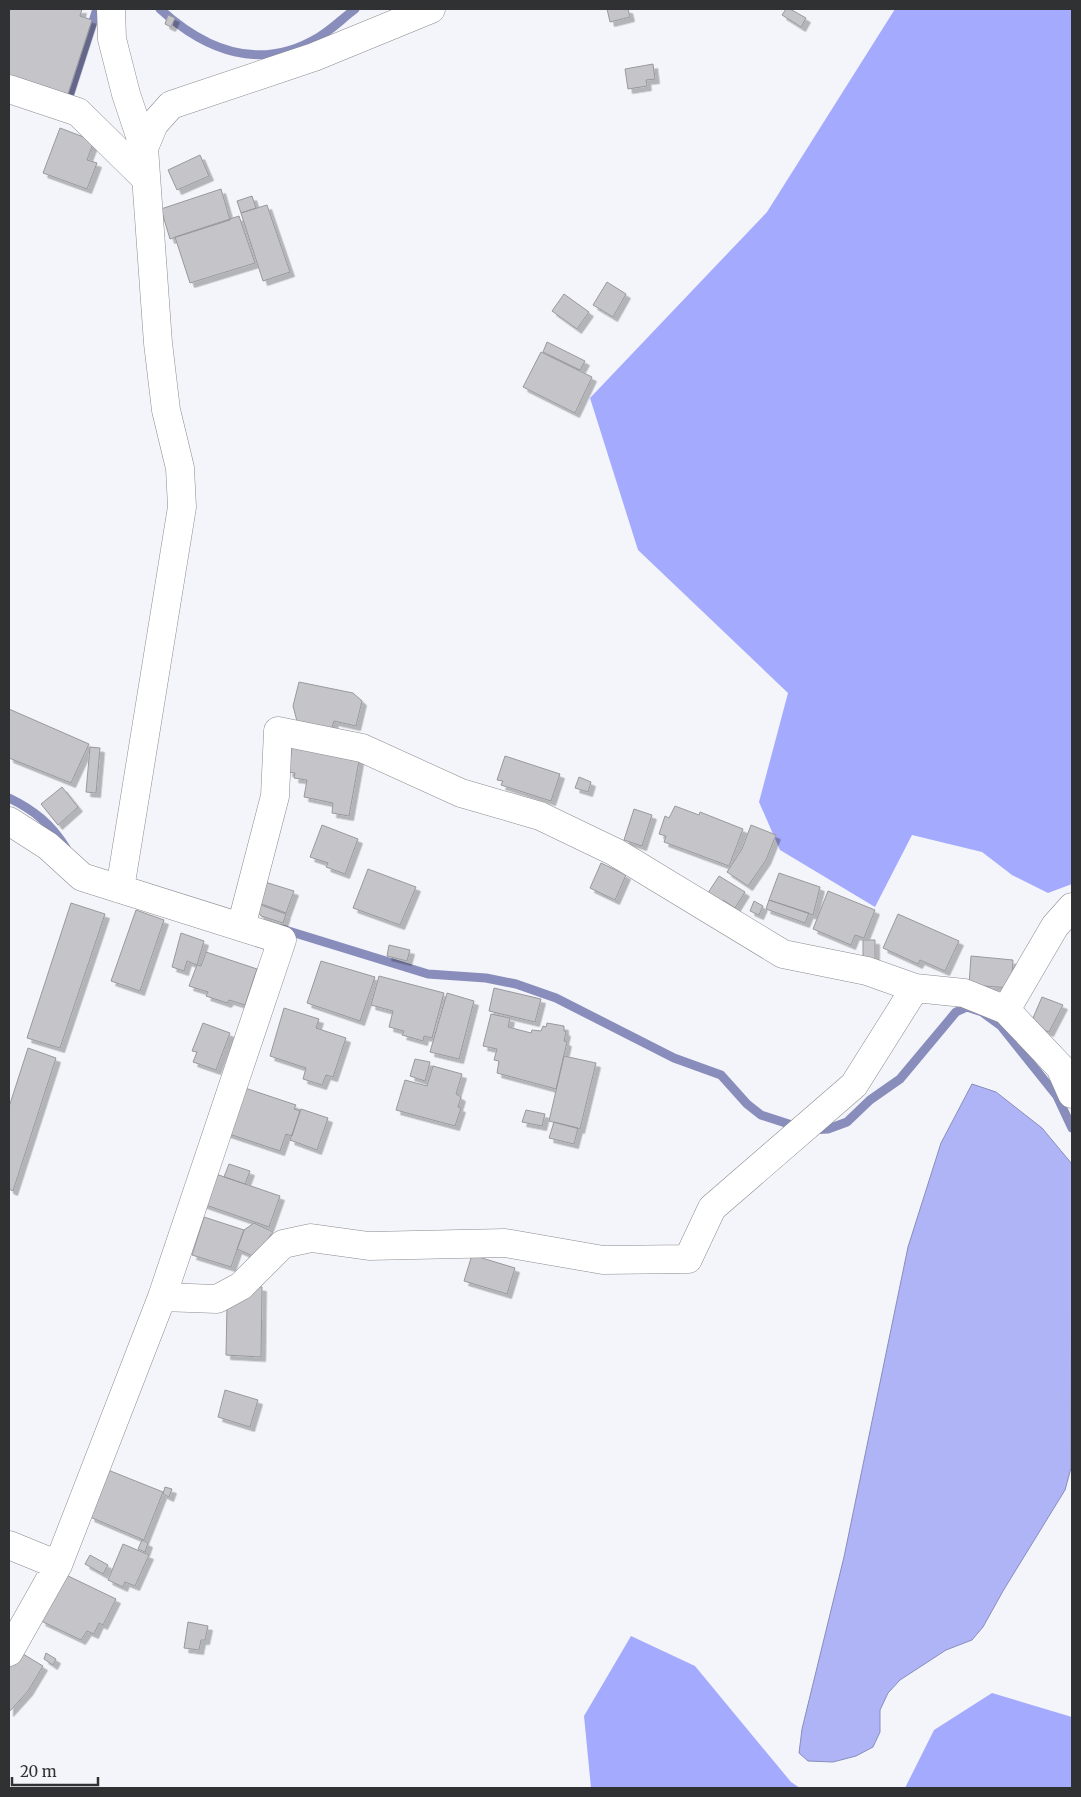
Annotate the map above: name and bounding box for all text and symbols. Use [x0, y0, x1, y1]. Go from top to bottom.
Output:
scale bar [12, 1754, 99, 1786]
text: 20 m [20, 1762, 57, 1781]

